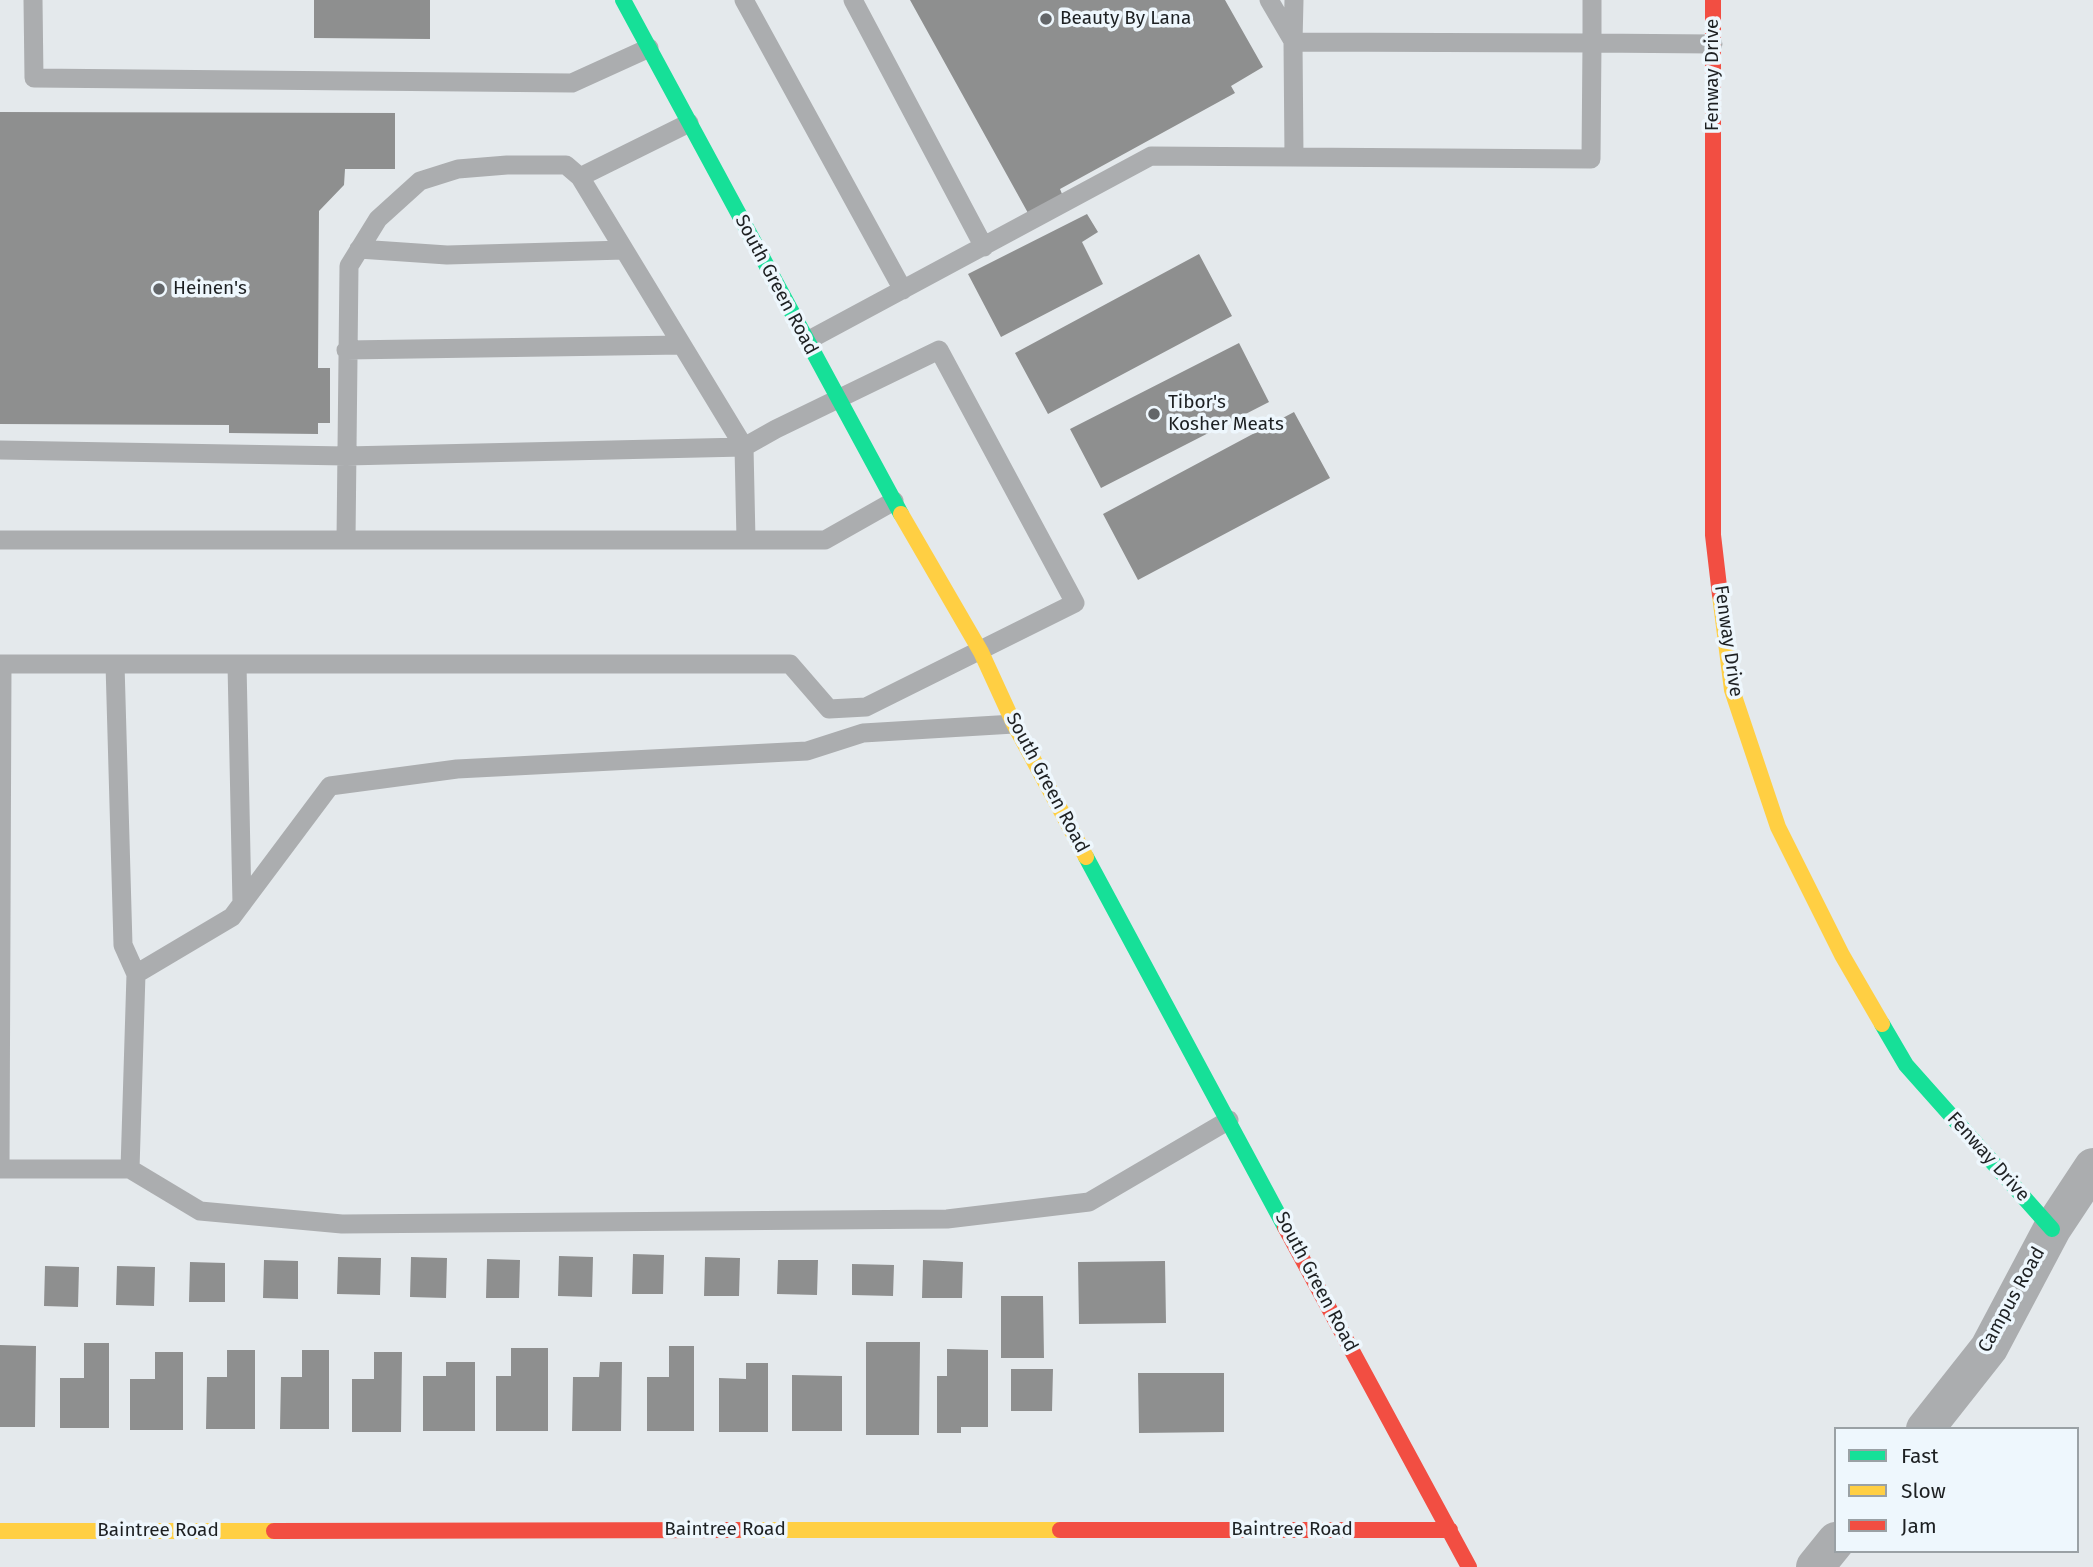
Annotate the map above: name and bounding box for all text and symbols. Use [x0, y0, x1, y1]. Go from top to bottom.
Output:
place label: Beauty By Lana [1060, 8, 1191, 30]
marker: Beauty By Lana [1038, 11, 1054, 27]
street label: Fenway Drive [1702, 19, 1724, 131]
street label: South Green Road [730, 211, 822, 359]
place label: Heinen's [173, 278, 247, 300]
marker: Heinen's [151, 281, 167, 297]
place label: Tibor's Kosher Meats [1168, 392, 1284, 436]
marker: Tibor's Kosher Meats [1146, 406, 1162, 422]
street label: Fenway Drive [1709, 584, 1747, 698]
street label: South Green Road [1001, 709, 1093, 857]
street label: Fenway Drive [1942, 1108, 2034, 1206]
street label: South Green Road [1270, 1208, 1362, 1356]
street label: Campus Road [1974, 1243, 2050, 1357]
legend [1834, 1427, 2079, 1553]
text: Fast [1901, 1443, 1939, 1469]
text: Slow [1901, 1478, 1946, 1504]
text: Jam [1901, 1513, 1937, 1539]
street label: Baintree Road [664, 1519, 786, 1541]
street label: Baintree Road [1231, 1519, 1353, 1541]
street label: Baintree Road [97, 1520, 219, 1542]

